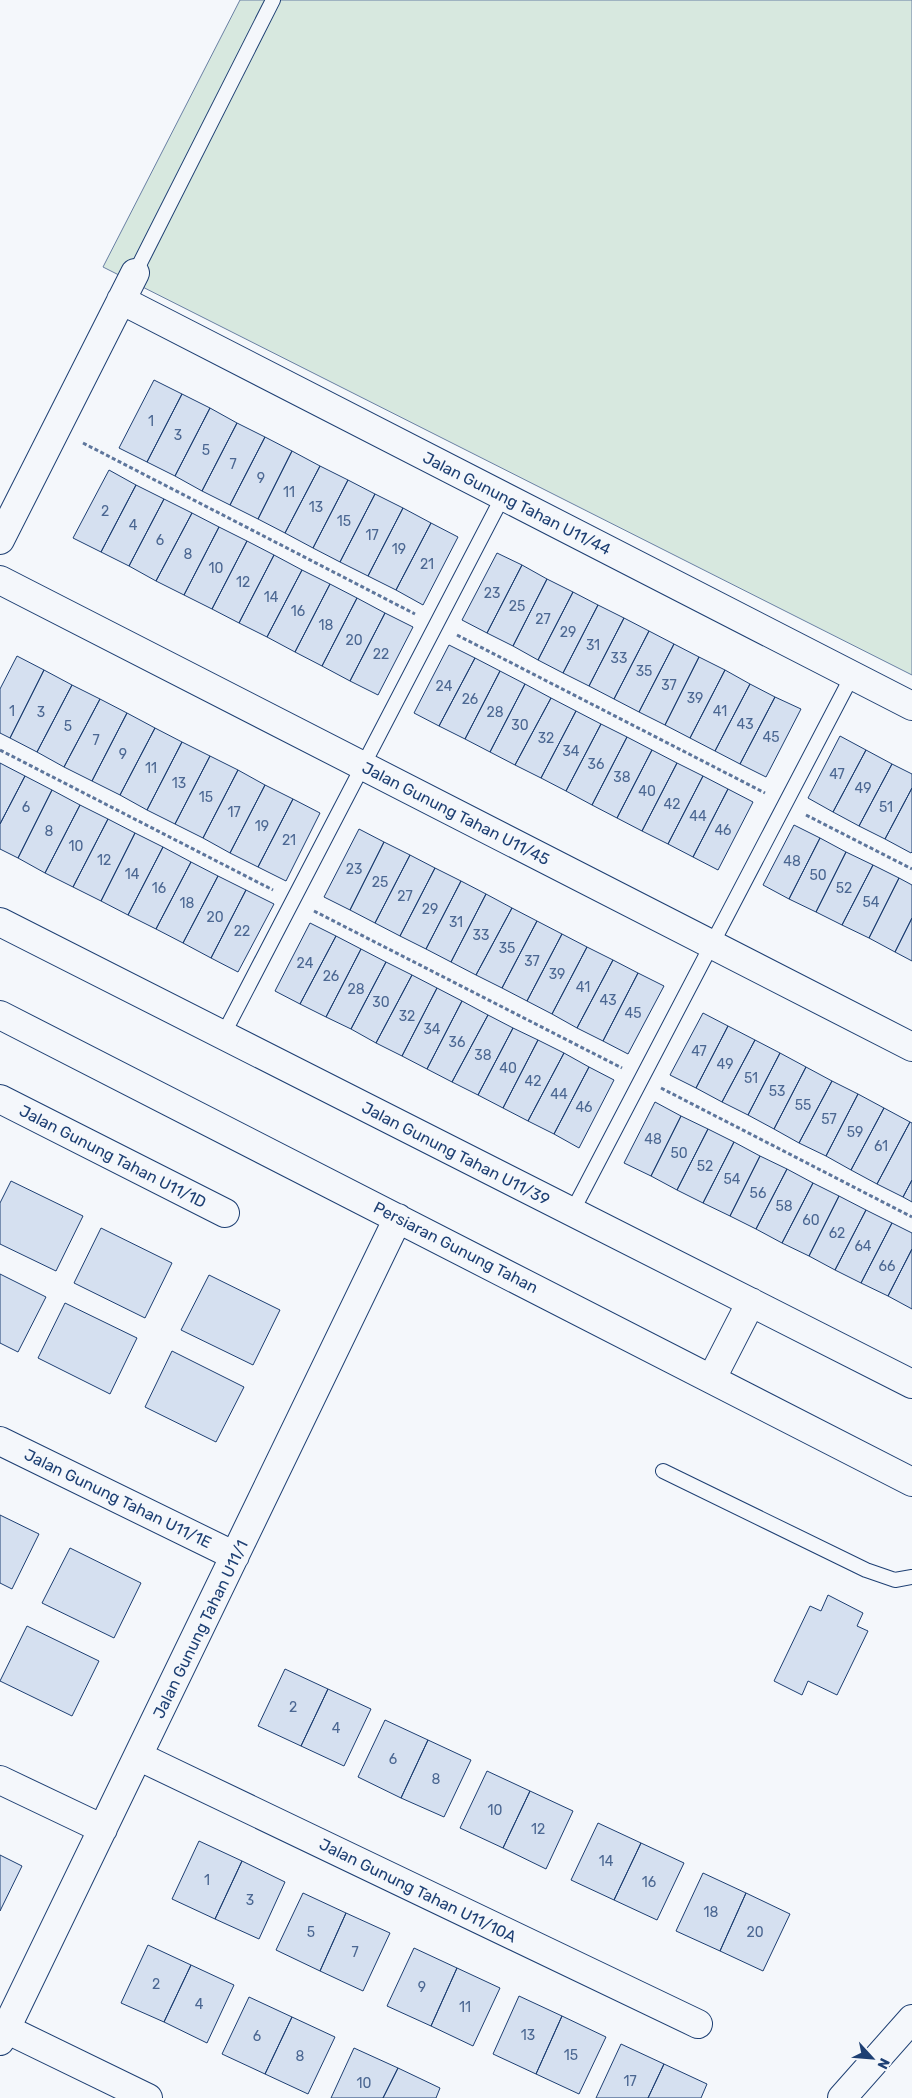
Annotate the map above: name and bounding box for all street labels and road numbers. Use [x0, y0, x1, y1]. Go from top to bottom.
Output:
street label: Jalan Gunung Tahan U11/44 [420, 448, 614, 559]
street label: Jalan Gunung Tahan U11/45 [359, 758, 553, 869]
street label: Jalan Gunung Tahan U11/39 [359, 1098, 553, 1209]
street label: Jalan Gunung Tahan U11/1D [16, 1101, 209, 1212]
street label: Persiaran Gunung Tahan [370, 1198, 541, 1297]
street label: Jalan Gunung Tahan U11/1E [21, 1445, 214, 1552]
street label: Jalan Gunung Tahan U11/1 [149, 1537, 252, 1722]
street label: Jalan Gunung Tahan U11/10A [316, 1834, 520, 1947]

